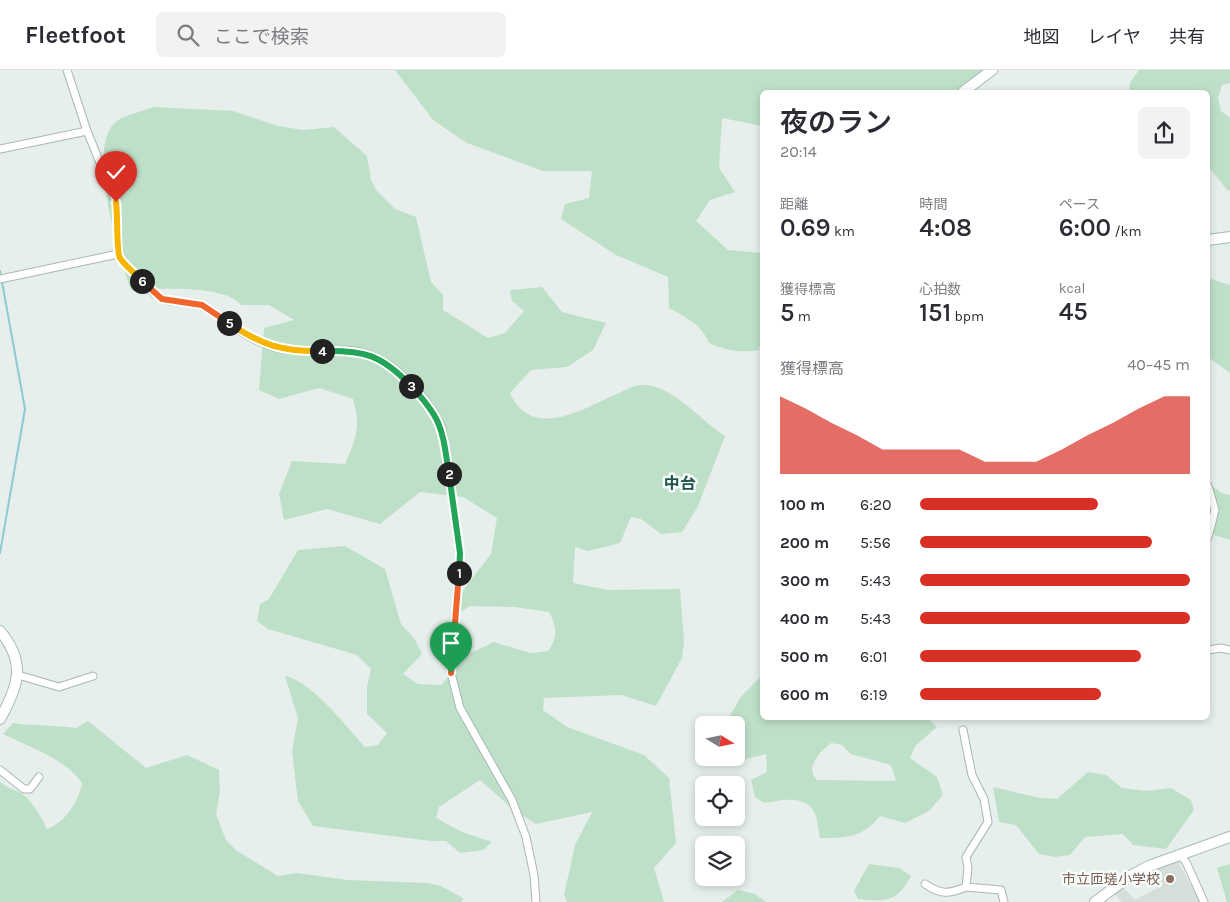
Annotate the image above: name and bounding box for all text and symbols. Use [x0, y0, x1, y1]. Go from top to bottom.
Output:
search box [156, 12, 506, 57]
text: Fleetfoot [25, 21, 126, 49]
icon: search [174, 21, 202, 49]
text: ここで検索 [214, 26, 309, 48]
text: 地図 [1024, 26, 1060, 48]
text: レイヤ [1088, 26, 1141, 48]
text: 共有 [1169, 26, 1205, 48]
text: 夜のラン [780, 106, 892, 139]
button: share [1138, 107, 1190, 159]
text: 20:14 [780, 142, 817, 161]
pin [95, 151, 137, 202]
icon: check [102, 158, 130, 186]
text: 距離 [780, 196, 808, 213]
text: 時間 [919, 196, 947, 213]
text: ペース [1059, 196, 1100, 213]
text: 0.69 [780, 213, 831, 242]
text: 4:08 [919, 213, 972, 242]
text: 6:00 [1059, 213, 1111, 242]
text: km [831, 223, 855, 240]
text: /km [1111, 223, 1142, 240]
pin: 6 [130, 268, 154, 294]
text: 6 [138, 273, 147, 290]
text: kcal [1059, 280, 1085, 297]
text: 獲得標高 [780, 281, 836, 298]
text: 心拍数 [919, 281, 961, 298]
text: 45 [1059, 297, 1088, 326]
text: 5 [780, 298, 794, 327]
text: 151 [919, 298, 951, 327]
text: m [794, 308, 811, 325]
text: bpm [951, 308, 984, 325]
pin: 5 [216, 310, 242, 336]
text: 5 [225, 315, 234, 332]
pin: 4 [310, 338, 334, 364]
text: 4 [318, 343, 327, 360]
text: 40–45 m [1127, 355, 1190, 374]
text: 獲得標高 [780, 359, 844, 378]
pin: 3 [398, 374, 424, 398]
text: 3 [407, 378, 416, 395]
pin: 2 [436, 462, 462, 486]
text: 2 [445, 466, 454, 483]
district label: 中台 [664, 474, 696, 493]
text: 100 m [780, 495, 825, 514]
text: 6:20 [860, 495, 892, 514]
text: 200 m [780, 533, 829, 552]
text: 5:56 [860, 533, 891, 552]
pin: 1 [446, 560, 472, 586]
text: 1 [457, 565, 462, 582]
text: 300 m [780, 571, 829, 590]
text: 5:43 [860, 571, 891, 590]
text: 400 m [780, 609, 829, 628]
text: 5:43 [860, 609, 891, 628]
pin [430, 622, 472, 673]
icon: arrive [437, 629, 465, 657]
text: 500 m [780, 647, 829, 666]
text: 6:01 [860, 647, 888, 666]
text: 600 m [780, 685, 829, 704]
text: 6:19 [860, 685, 887, 704]
north arrow [695, 716, 745, 766]
map controls [695, 716, 745, 886]
button: locate [695, 776, 745, 826]
button: layers [695, 836, 745, 886]
place label: 市立匝瑳小学校 [1062, 871, 1160, 888]
marker: 市立匝瑳小学校 [1164, 873, 1176, 885]

